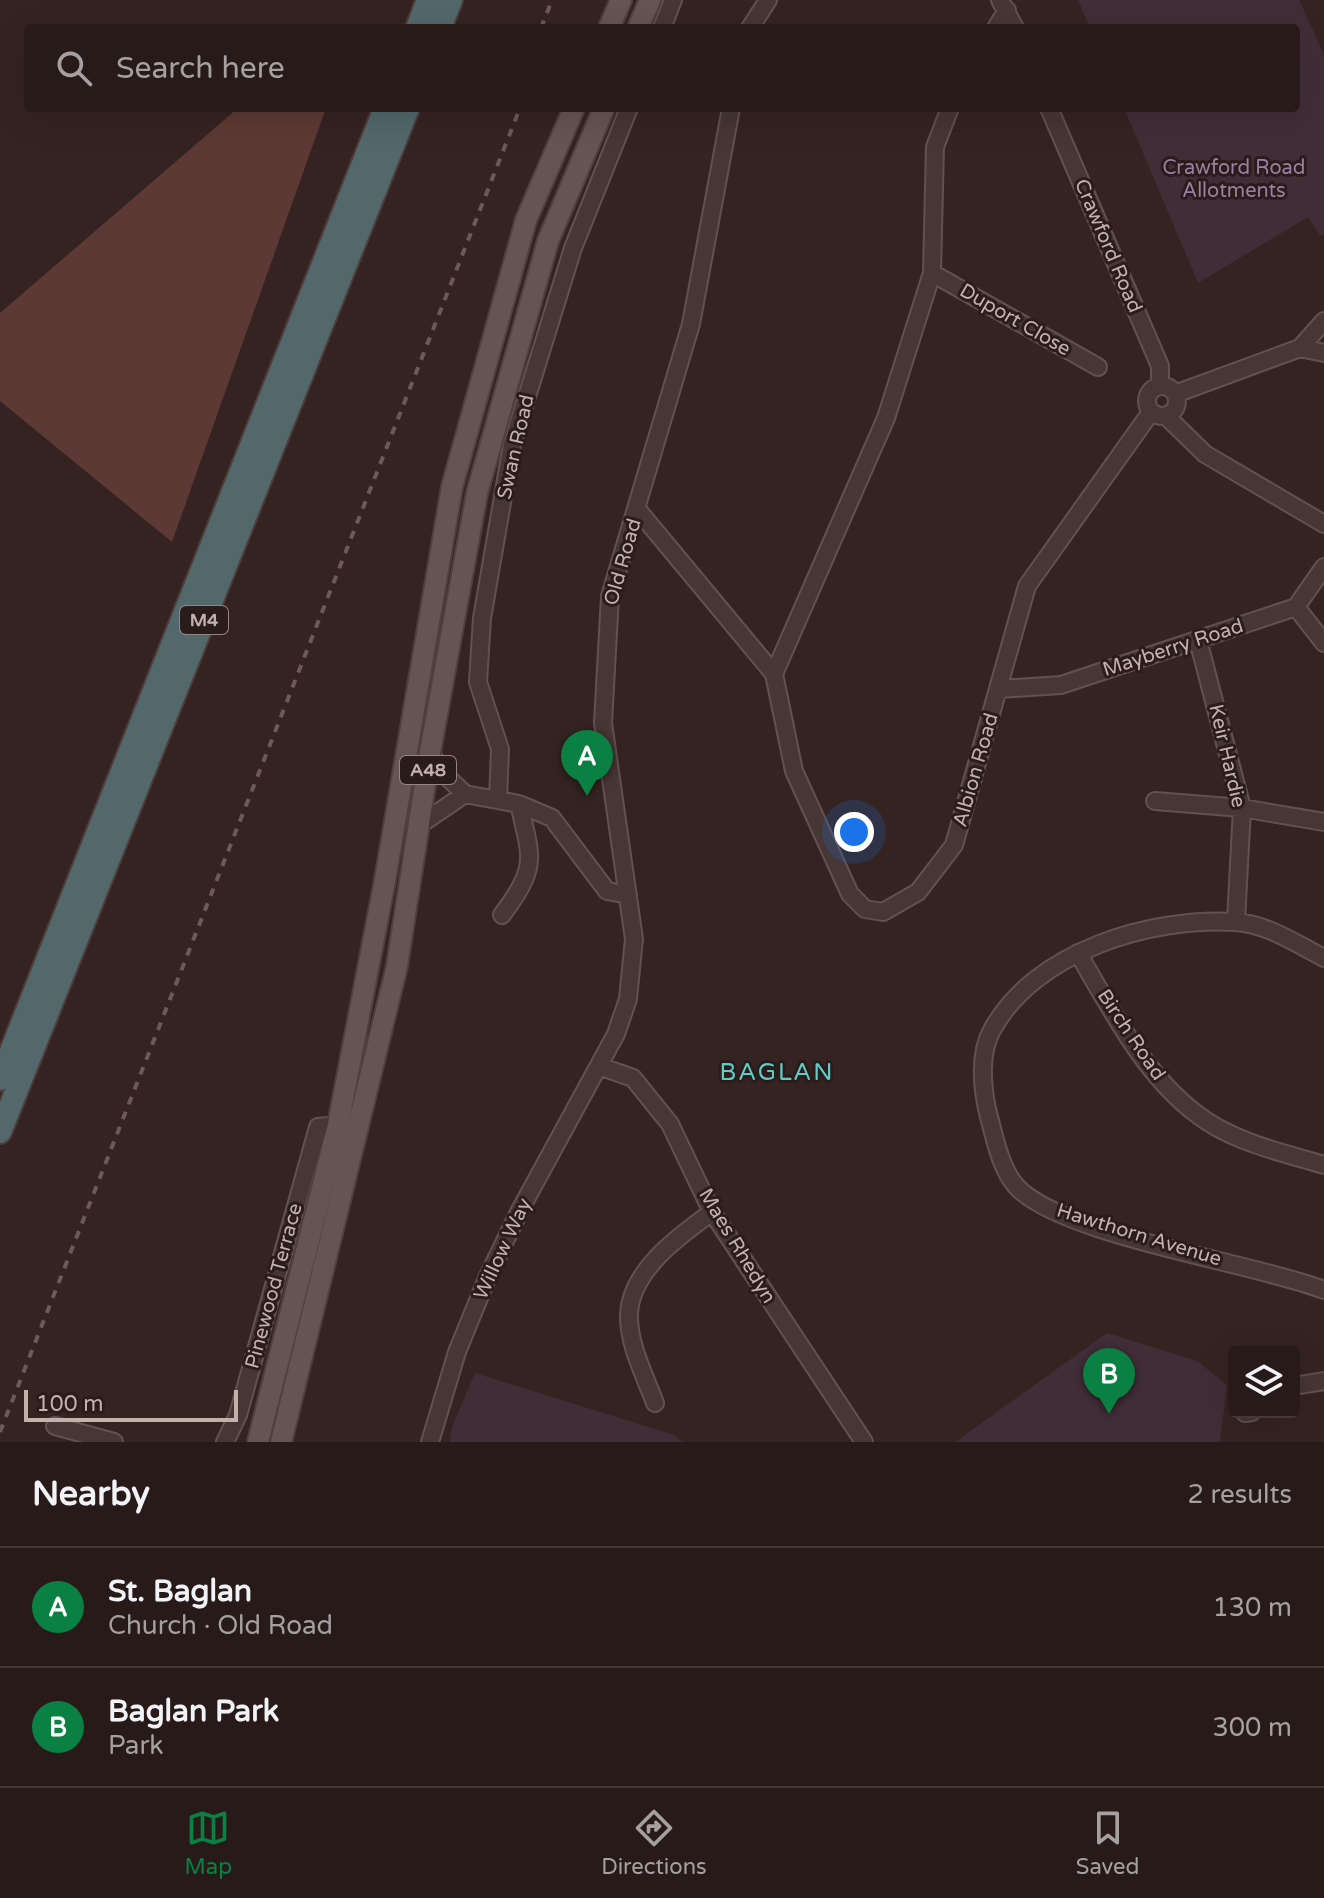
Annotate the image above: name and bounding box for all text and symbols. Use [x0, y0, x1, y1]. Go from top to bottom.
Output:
search box [24, 24, 1300, 112]
icon: search [52, 46, 96, 90]
text: Search here [116, 50, 285, 87]
park label: Crawford Road Allotments [1163, 156, 1305, 203]
street label: Crawford Road [1069, 176, 1147, 316]
street label: Duport Close [955, 279, 1075, 361]
street label: Swan Road [492, 393, 540, 501]
street label: Old Road [599, 516, 647, 608]
road number: M4 [180, 606, 228, 634]
street label: Mayberry Road [1100, 614, 1246, 682]
street label: Keir Hardie [1203, 702, 1251, 810]
street label: Albion Road [948, 710, 1004, 830]
pin: A [561, 730, 613, 796]
road number: A48 [400, 756, 456, 784]
your location [834, 812, 874, 852]
street label: Birch Road [1092, 985, 1170, 1085]
district label: BAGLAN [720, 1058, 834, 1087]
street label: Maes Rhedyn [693, 1184, 781, 1308]
street label: Willow Way [469, 1194, 537, 1304]
street label: Hawthorn Avenue [1054, 1199, 1224, 1271]
street label: Pinewood Terrace [240, 1201, 308, 1371]
map controls [1228, 1346, 1300, 1418]
button: layers [1228, 1346, 1300, 1418]
pin: B [1083, 1348, 1135, 1414]
scale bar [24, 1386, 238, 1422]
text: 100 m [36, 1391, 103, 1417]
text: Nearby [32, 1474, 150, 1515]
text: 2 results [1187, 1479, 1292, 1510]
text: St. Baglan [108, 1573, 252, 1610]
text: A [48, 1592, 68, 1623]
text: 130 m [1212, 1592, 1292, 1623]
text: Church · Old Road [108, 1610, 333, 1641]
text: Baglan Park [108, 1693, 279, 1730]
text: B [49, 1712, 67, 1743]
text: 300 m [1212, 1712, 1292, 1743]
text: Park [108, 1730, 164, 1761]
tab: Map [185, 1806, 232, 1880]
tab: Directions [601, 1806, 707, 1880]
tab: Saved [1076, 1806, 1139, 1880]

